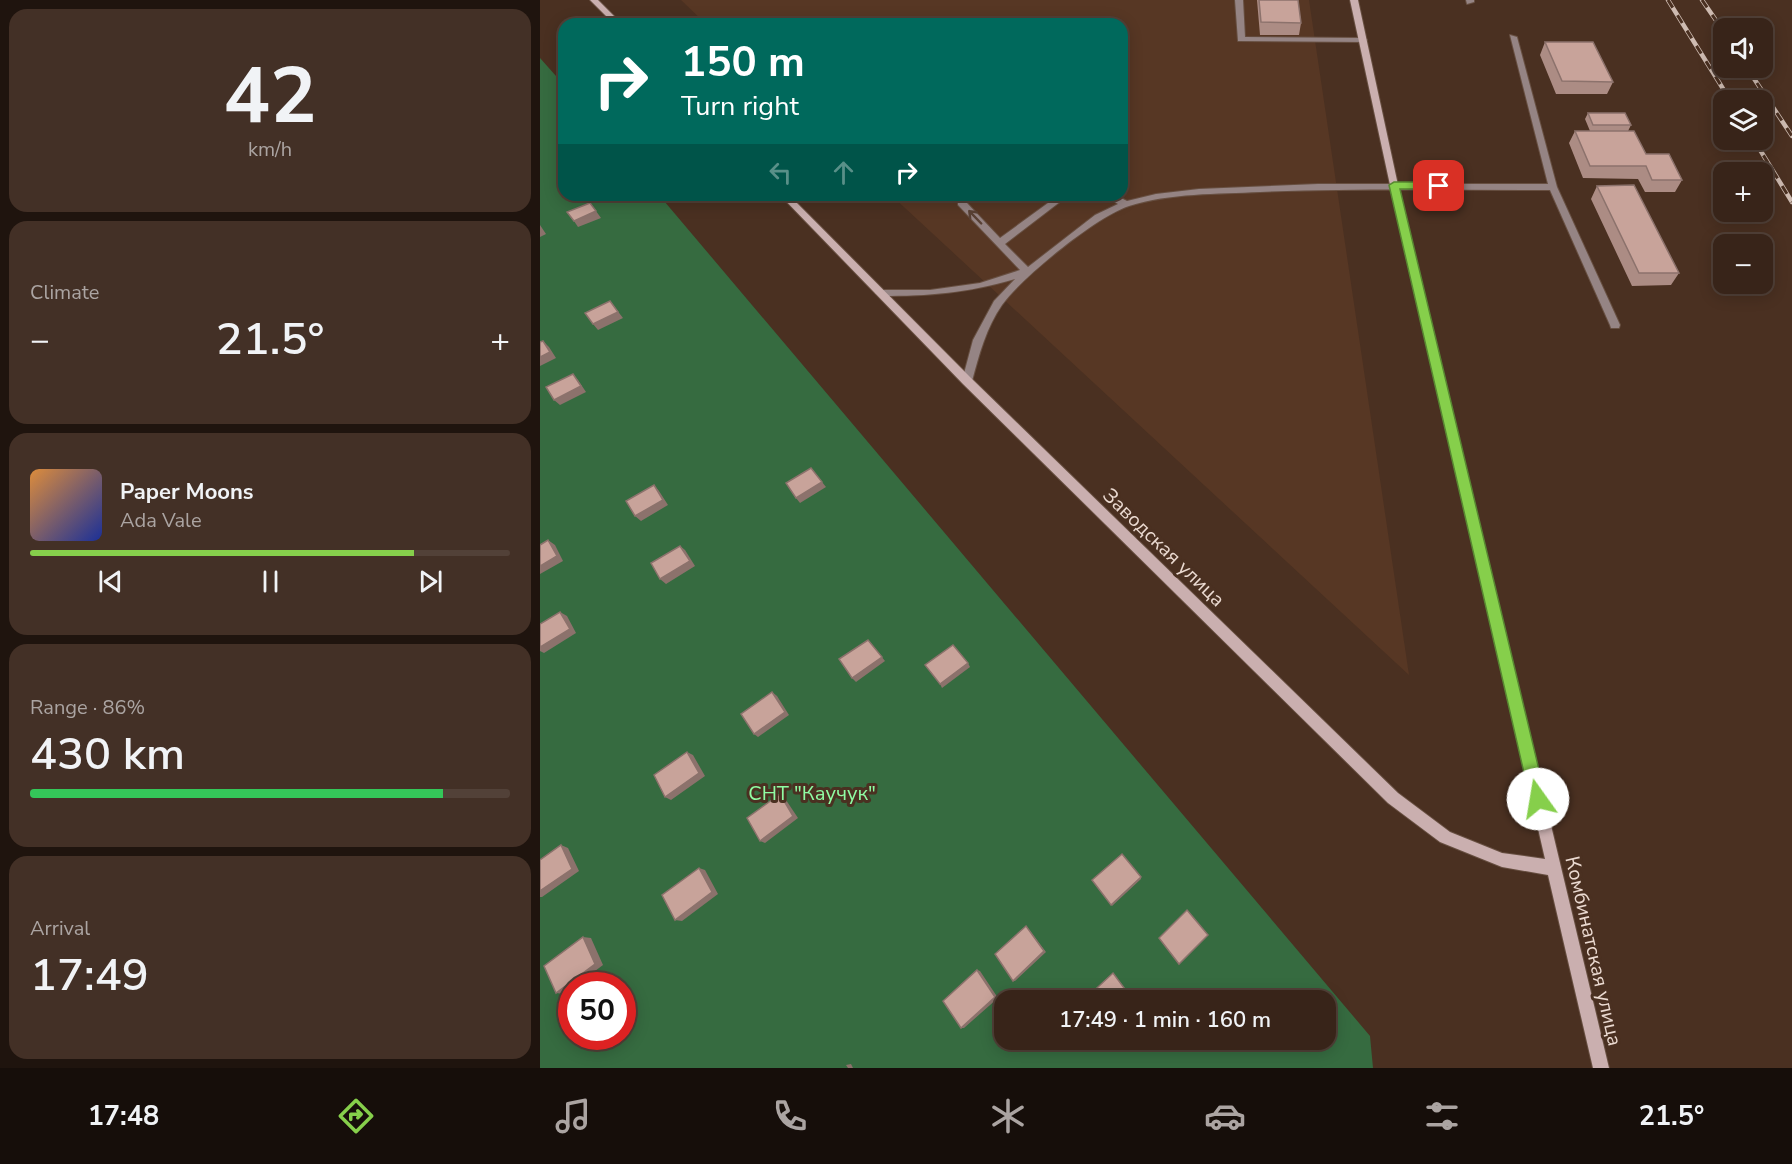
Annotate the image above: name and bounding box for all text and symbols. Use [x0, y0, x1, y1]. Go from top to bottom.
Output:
map controls [1713, 18, 1773, 294]
button: sound [1713, 18, 1773, 78]
text: 150 m [681, 34, 805, 91]
icon: right [582, 42, 660, 120]
text: 42 [223, 43, 317, 150]
text: Turn right [681, 88, 799, 125]
button: layers [1713, 90, 1773, 150]
text: km/h [248, 136, 292, 163]
icon: left [764, 156, 797, 189]
icon: ahead [827, 156, 860, 189]
icon: right [890, 156, 923, 189]
pin [1413, 160, 1464, 211]
button: + [1713, 162, 1773, 222]
icon: arrive [1422, 169, 1455, 202]
one-way arrow [968, 210, 982, 225]
button: − [1713, 234, 1773, 294]
text: Climate [30, 279, 99, 306]
text: 21.5° [216, 309, 324, 370]
text: − [30, 318, 50, 363]
text: + [490, 318, 510, 363]
text: Paper Moons [120, 477, 254, 507]
street label: Заводская улица [1097, 482, 1231, 613]
text: Ada Vale [120, 507, 202, 534]
icon: previous [94, 565, 127, 598]
icon: pause [254, 565, 287, 598]
icon: next [414, 565, 447, 598]
text: Range · 86% [30, 694, 145, 721]
text: 430 km [30, 724, 185, 785]
position arrow [1506, 767, 1570, 831]
park label: СНТ "Каучук" [748, 780, 876, 807]
street label: Комбинатская улица [1559, 854, 1628, 1049]
text: Arrival [30, 915, 90, 942]
text: 17:49 [30, 945, 149, 1006]
speed limit sign: 50 [558, 972, 636, 1050]
text: 17:49 · 1 min · 160 m [1059, 1005, 1271, 1035]
icon: directions [335, 1095, 377, 1137]
icon: music [552, 1095, 594, 1137]
icon: phone [769, 1095, 811, 1137]
icon: climate [987, 1095, 1029, 1137]
icon: car [1204, 1095, 1246, 1137]
icon: filters [1421, 1095, 1463, 1137]
text: 17:48 [88, 1098, 159, 1135]
text: 21.5° [1639, 1098, 1704, 1135]

